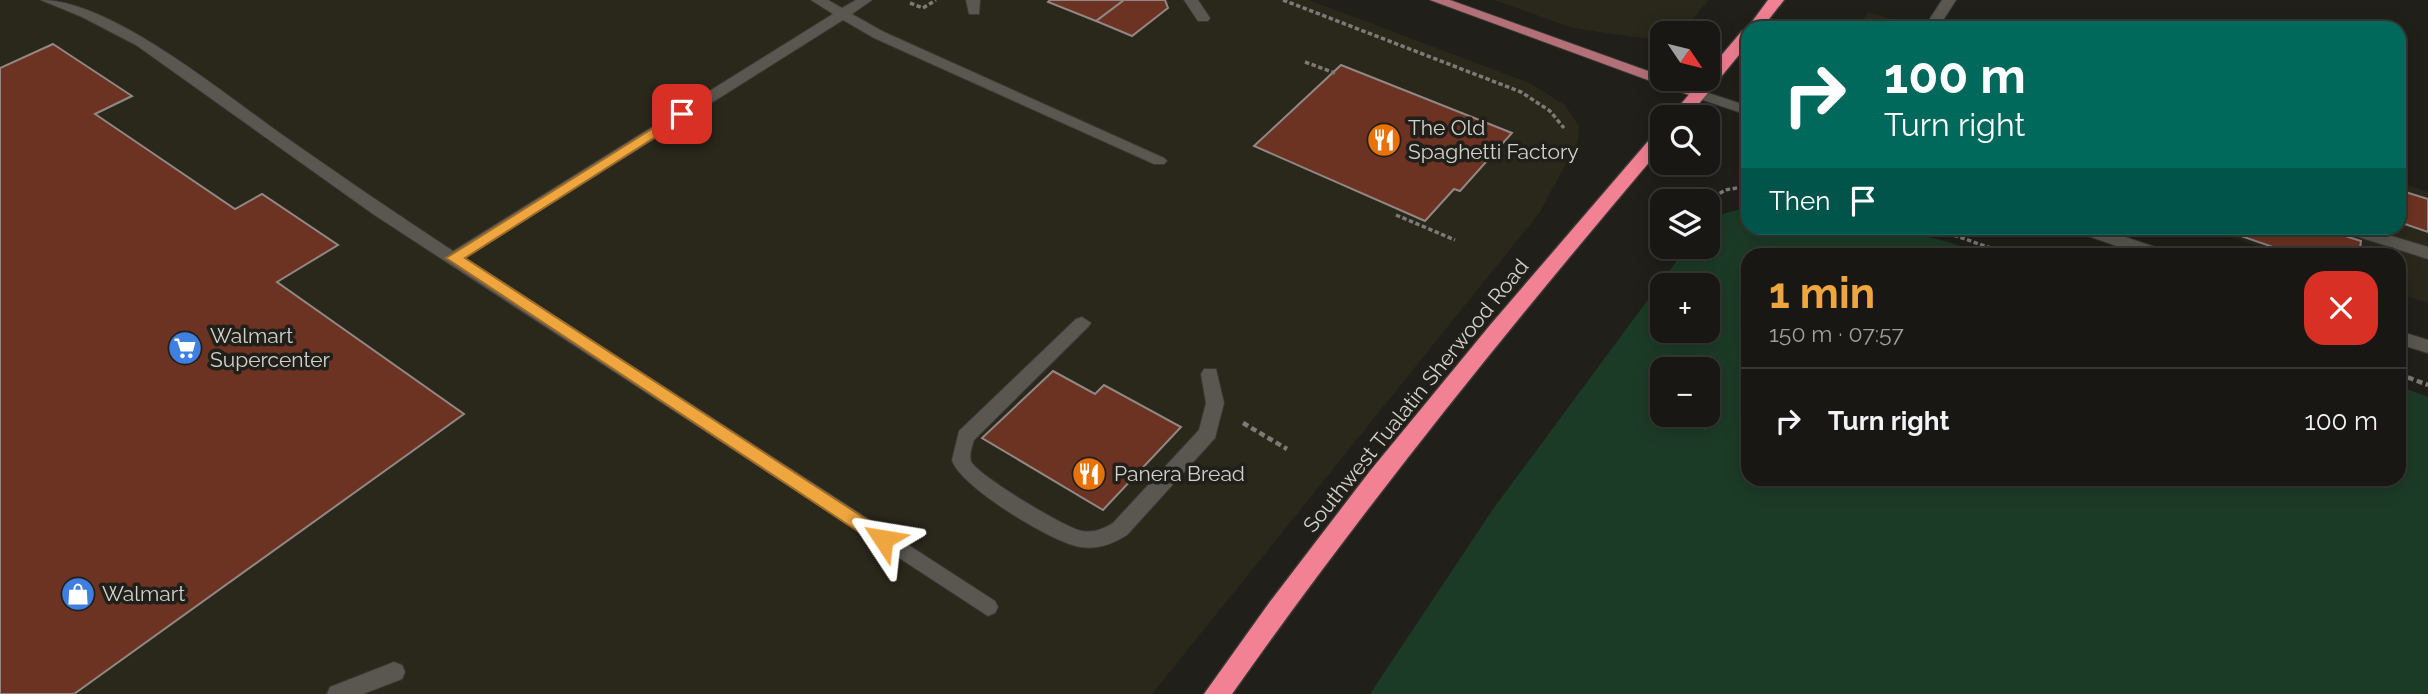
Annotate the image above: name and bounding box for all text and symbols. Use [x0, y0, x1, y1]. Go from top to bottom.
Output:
north arrow [1650, 21, 1720, 91]
map controls [1650, 21, 1720, 427]
text: 100 m [1884, 47, 2026, 104]
icon: right [1769, 49, 1860, 140]
pin [652, 84, 712, 144]
icon: arrive [663, 95, 701, 133]
button: search [1650, 105, 1720, 175]
text: Turn right [1884, 106, 2025, 143]
place label: The Old Spaghetti Factory [1408, 115, 1579, 164]
restaurant icon: The Old Spaghetti Factory [1365, 121, 1403, 159]
icon: arrive [1844, 182, 1882, 220]
text: Then [1769, 186, 1830, 216]
button: layers [1650, 189, 1720, 259]
street label: Southwest Tualatin Sherwood Road [1298, 254, 1534, 537]
text: 1 min [1769, 269, 1875, 318]
button: close [2304, 271, 2378, 345]
button: + [1650, 273, 1720, 343]
text: 150 m · 07:57 [1769, 320, 1904, 347]
place label: Walmart Supercenter [210, 323, 331, 372]
supermarket icon: Walmart Supercenter [166, 329, 204, 367]
button: − [1650, 357, 1720, 427]
icon: right [1769, 402, 1807, 440]
text: Turn right [1828, 406, 1949, 436]
text: 100 m [2305, 406, 2378, 436]
restaurant icon: Panera Bread [1070, 455, 1108, 493]
place label: Panera Bread [1114, 461, 1245, 486]
position arrow [846, 502, 920, 576]
shop icon: Walmart [59, 575, 97, 613]
place label: Walmart [102, 581, 185, 606]

